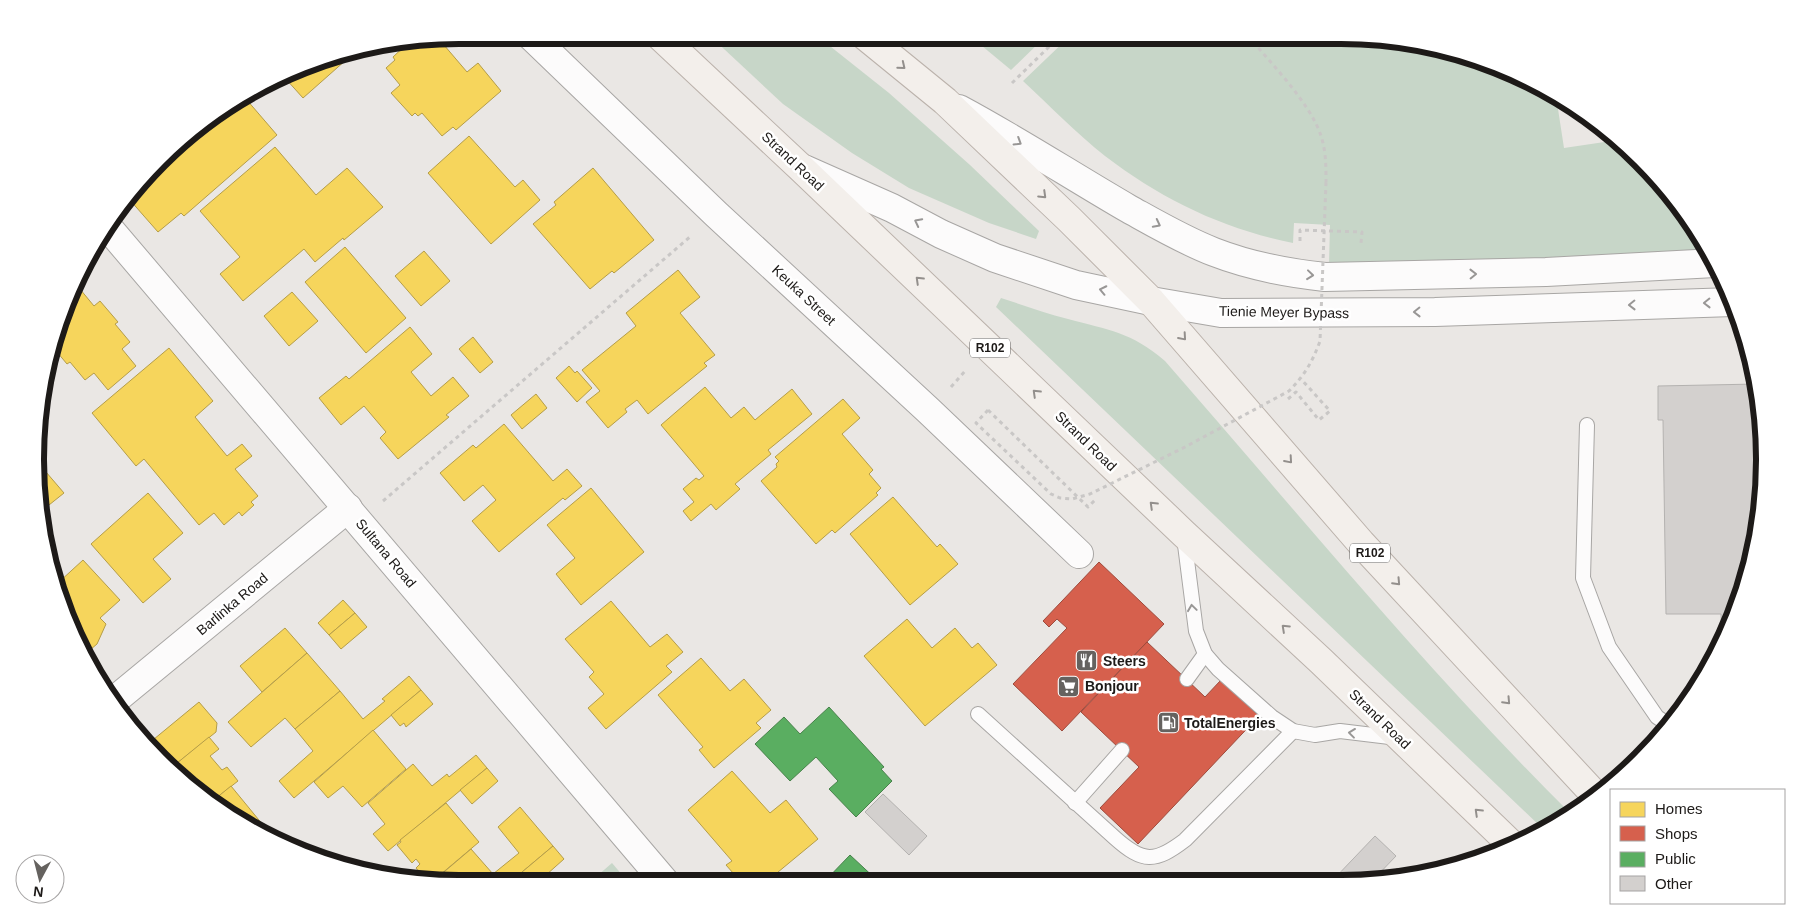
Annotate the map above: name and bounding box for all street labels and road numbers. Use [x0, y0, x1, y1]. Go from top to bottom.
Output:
street label: Strand Road [759, 128, 827, 194]
street label: Keuka Street [769, 262, 839, 329]
street label: Tienie Meyer Bypass [1219, 303, 1349, 321]
road number: R102 [970, 338, 1010, 358]
street label: Strand Road [1052, 408, 1120, 474]
street label: Sultana Road [353, 515, 419, 591]
road number: R102 [1350, 544, 1390, 562]
street label: Barlinka Road [193, 570, 271, 638]
street label: Strand Road [1346, 686, 1414, 752]

